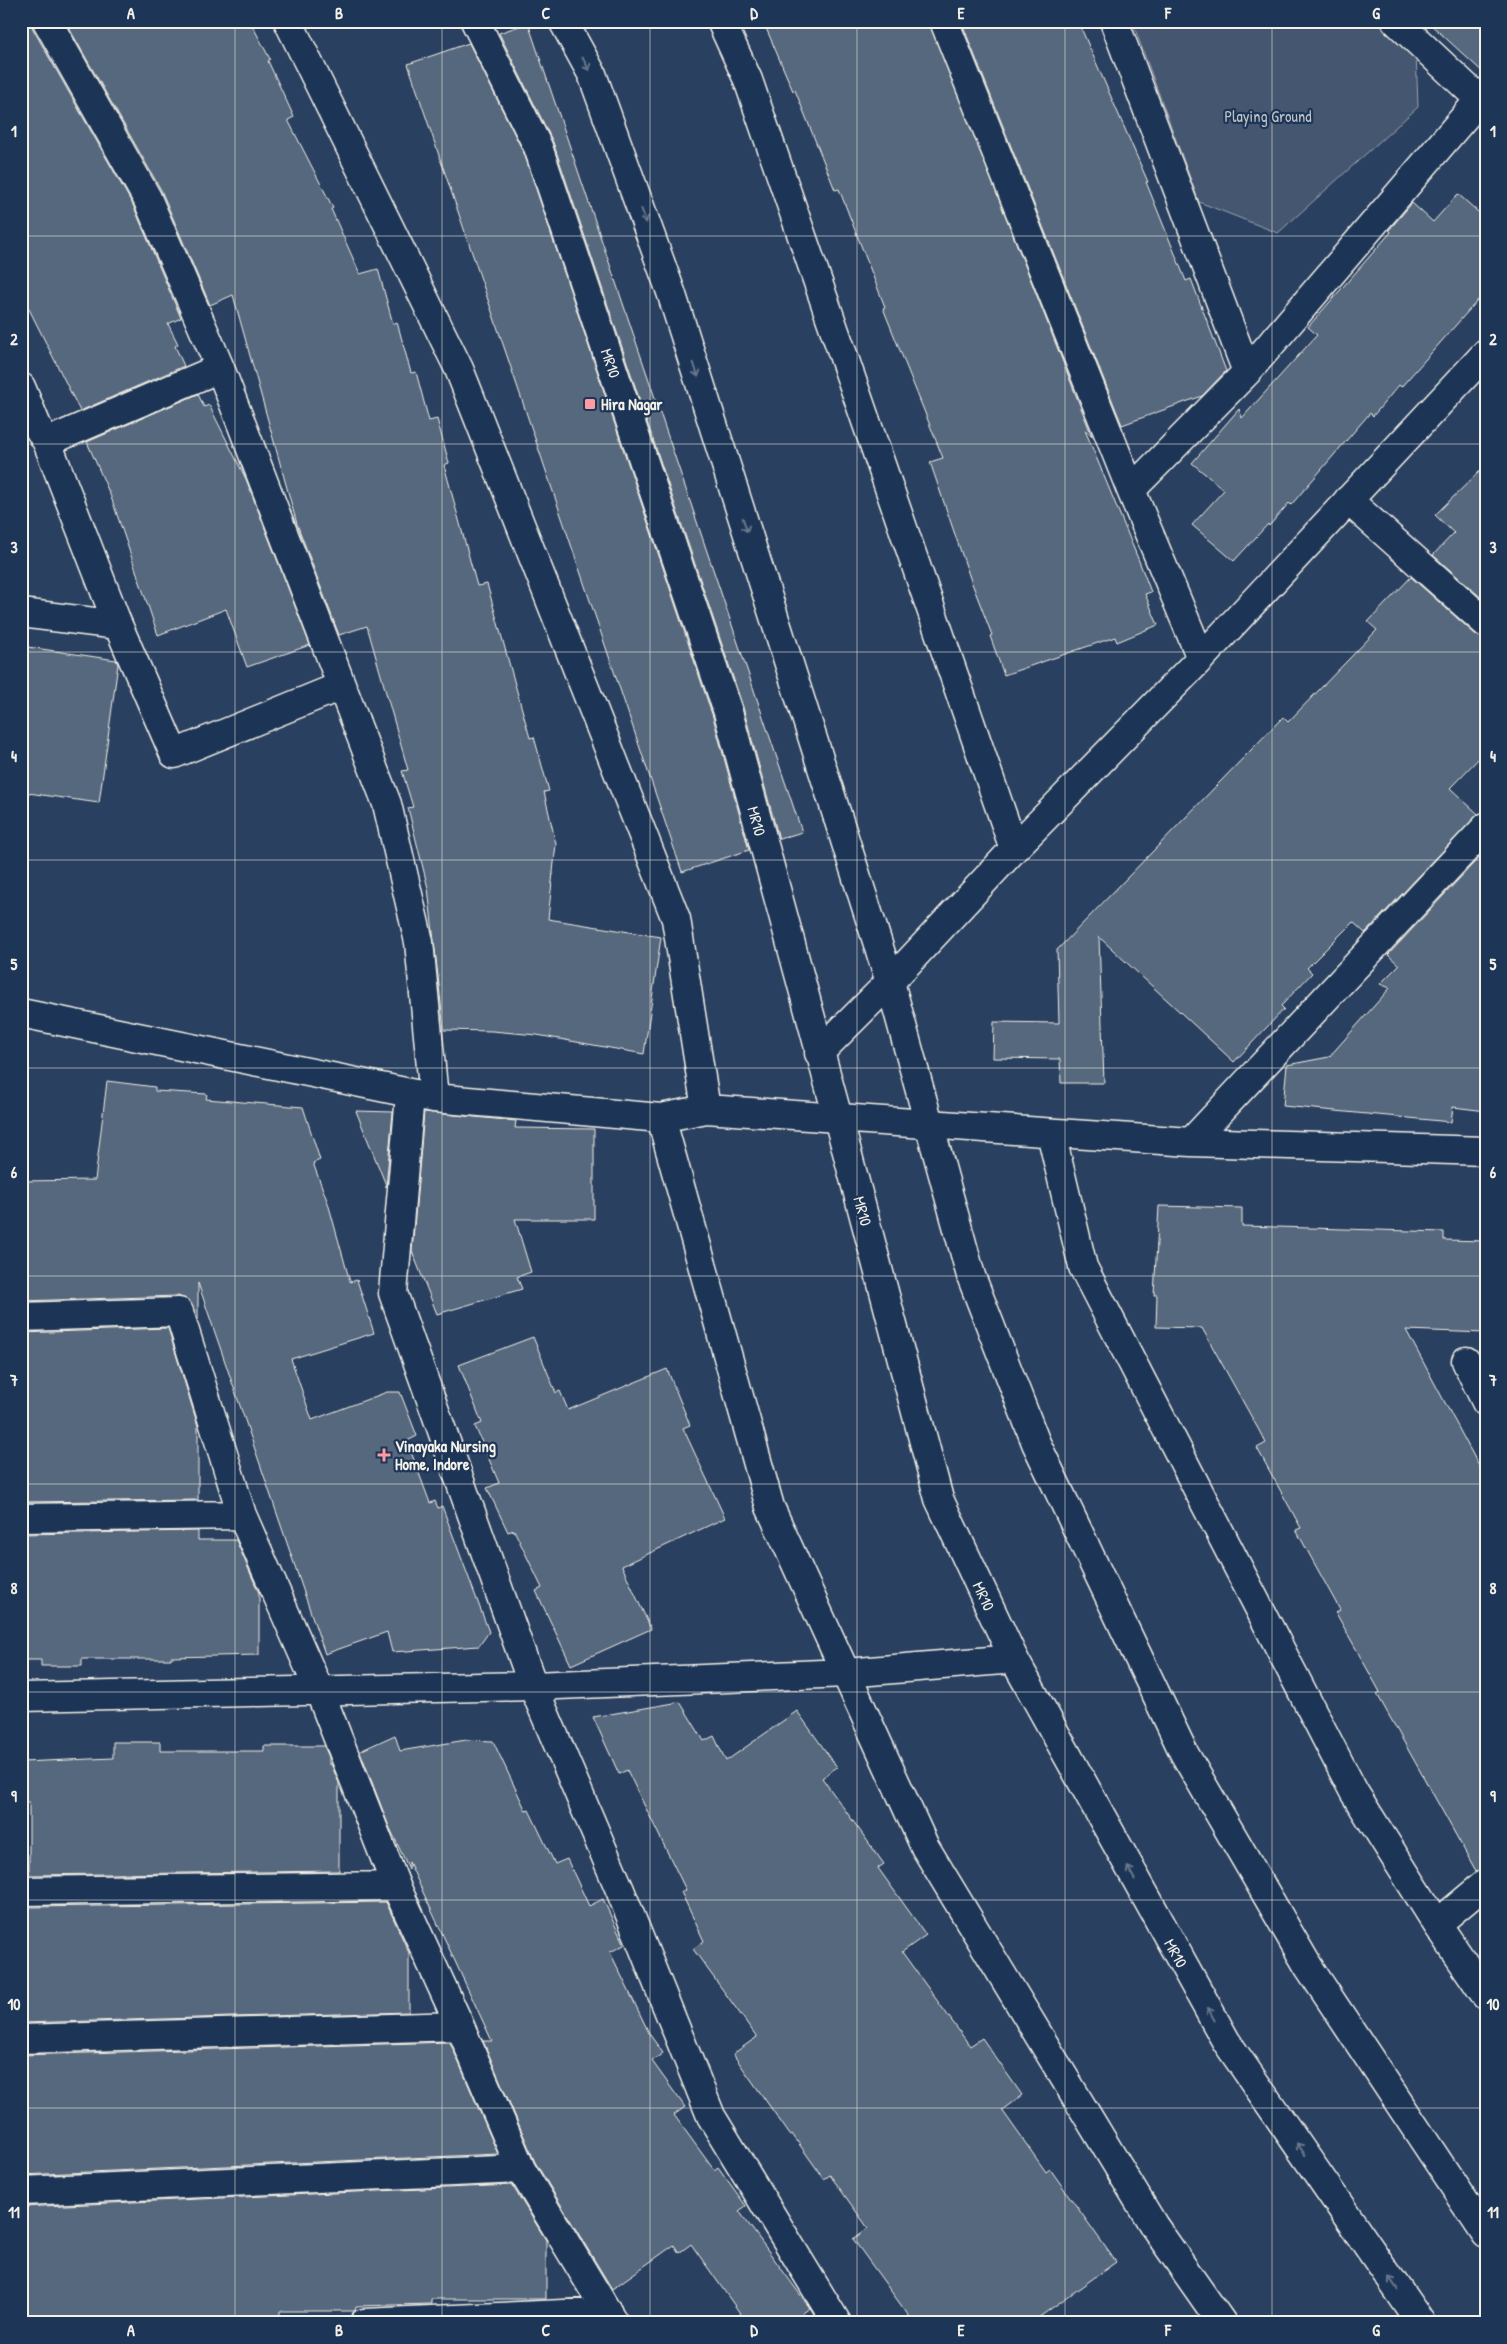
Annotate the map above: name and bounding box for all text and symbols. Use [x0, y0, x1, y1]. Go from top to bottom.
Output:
text: A [127, 2, 135, 24]
text: B [335, 2, 343, 24]
text: C [542, 2, 551, 24]
text: D [750, 2, 758, 24]
text: E [957, 2, 965, 24]
text: F [1164, 2, 1172, 24]
text: G [1372, 2, 1380, 24]
one-way arrow [582, 56, 592, 70]
park label: Playing Ground [1225, 105, 1311, 127]
text: 1 [11, 120, 17, 142]
text: 1 [1490, 120, 1496, 142]
one-way arrow [640, 208, 649, 223]
text: 2 [10, 328, 18, 350]
text: 2 [1489, 328, 1497, 350]
street label: MR10 [596, 345, 626, 381]
one-way arrow [692, 361, 701, 377]
place label: Hira Nagar [601, 393, 663, 416]
marker: Hira Nagar [583, 397, 597, 411]
one-way arrow [741, 516, 750, 532]
text: 3 [10, 536, 18, 558]
text: 3 [1489, 536, 1497, 558]
text: 4 [11, 745, 17, 767]
text: 4 [1490, 745, 1496, 767]
street label: MR10 [743, 804, 771, 838]
text: 5 [11, 953, 18, 975]
text: 5 [1490, 953, 1497, 975]
text: 6 [11, 1161, 18, 1183]
text: 6 [1490, 1161, 1497, 1183]
street label: MR10 [849, 1194, 877, 1228]
text: 7 [9, 1369, 18, 1391]
text: 7 [1488, 1369, 1497, 1391]
place label: Vinayaka Nursing Home, Indore [395, 1435, 496, 1475]
marker: Vinayaka Nursing Home, Indore [377, 1448, 391, 1462]
text: 8 [11, 1577, 18, 1599]
text: 8 [1490, 1577, 1497, 1599]
street label: MR10 [968, 1578, 1000, 1614]
text: 9 [11, 1785, 17, 1807]
text: 9 [1490, 1785, 1496, 1807]
one-way arrow [1125, 1866, 1135, 1880]
street label: MR10 [1159, 1935, 1193, 1971]
text: 10 [8, 1993, 20, 2015]
text: 10 [1487, 1993, 1499, 2015]
one-way arrow [1205, 2008, 1215, 2022]
one-way arrow [1296, 2142, 1306, 2156]
text: 11 [8, 2201, 20, 2223]
text: 11 [1487, 2201, 1499, 2223]
one-way arrow [1388, 2276, 1398, 2290]
text: A [127, 2319, 135, 2341]
text: B [335, 2319, 343, 2341]
text: C [542, 2319, 551, 2341]
text: D [750, 2319, 758, 2341]
text: E [957, 2319, 965, 2341]
text: F [1164, 2319, 1172, 2341]
text: G [1372, 2319, 1380, 2341]

